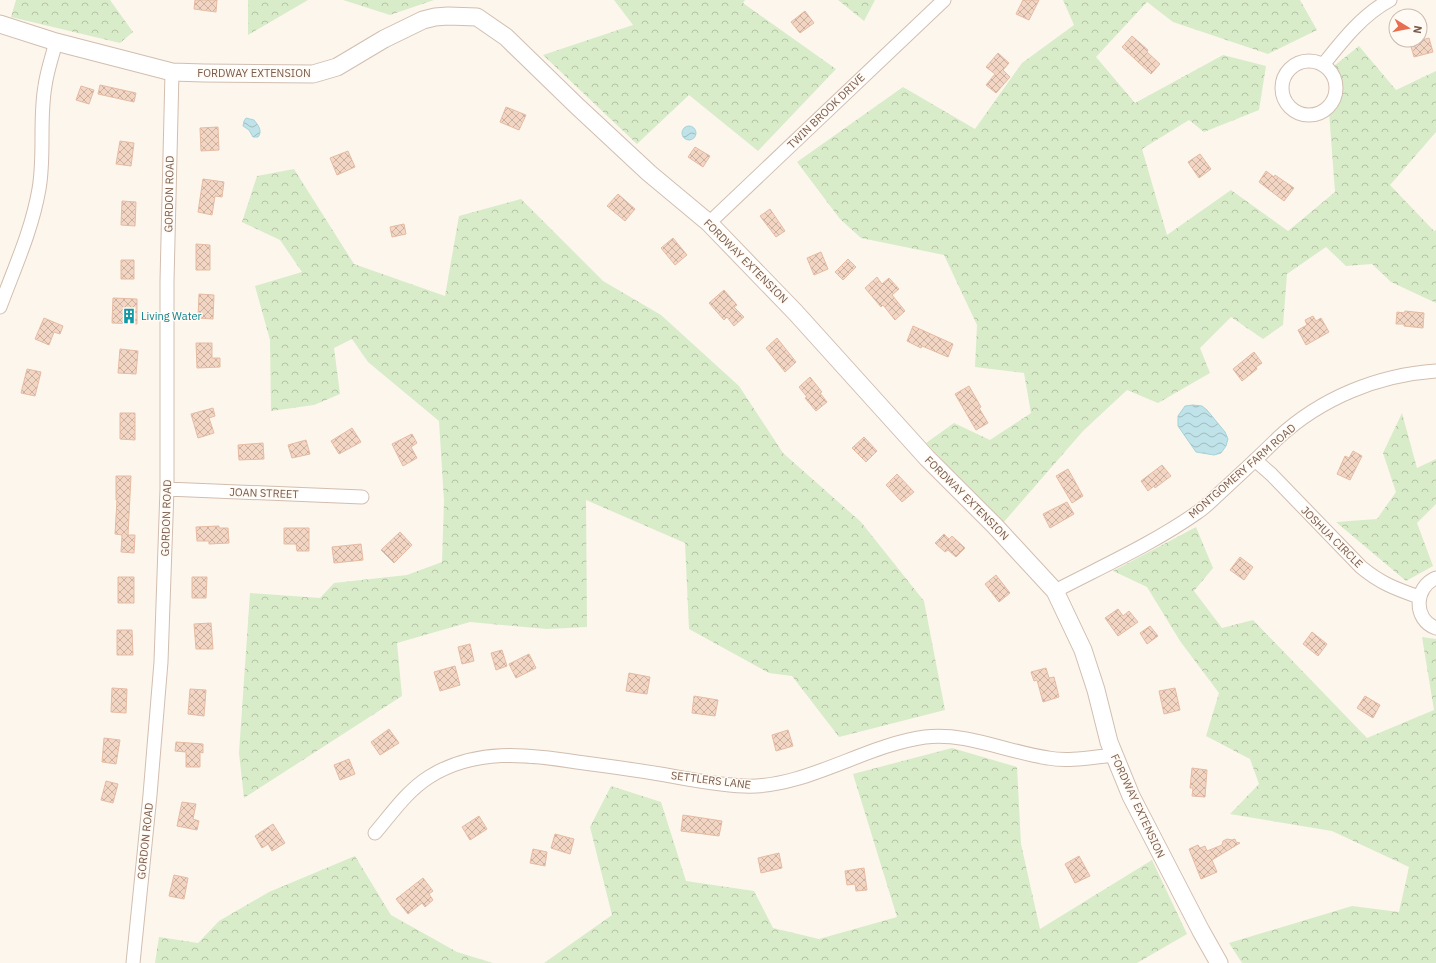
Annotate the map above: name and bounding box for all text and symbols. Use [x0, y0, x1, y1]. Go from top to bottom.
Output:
north arrow [1388, 8, 1428, 48]
text: N [1410, 25, 1425, 35]
street label: FORDWAY EXTENSION [197, 66, 311, 80]
street label: TWIN BROOK DRIVE [784, 70, 868, 152]
street label: GORDON ROAD [161, 155, 177, 233]
street label: FORDWAY EXTENSION [701, 216, 791, 306]
building icon: Living Water [120, 307, 138, 325]
place label: Living Water [141, 309, 202, 323]
street label: MONTGOMERY FARM ROAD [1186, 421, 1298, 521]
street label: FORDWAY EXTENSION [922, 453, 1012, 543]
street label: GORDON ROAD [158, 479, 174, 557]
street label: JOAN STREET [229, 485, 300, 501]
street label: JOSHUA CIRCLE [1298, 503, 1366, 571]
street label: FORDWAY EXTENSION [1108, 752, 1168, 860]
street label: SETTLERS LANE [670, 768, 752, 792]
street label: GORDON ROAD [134, 802, 156, 880]

